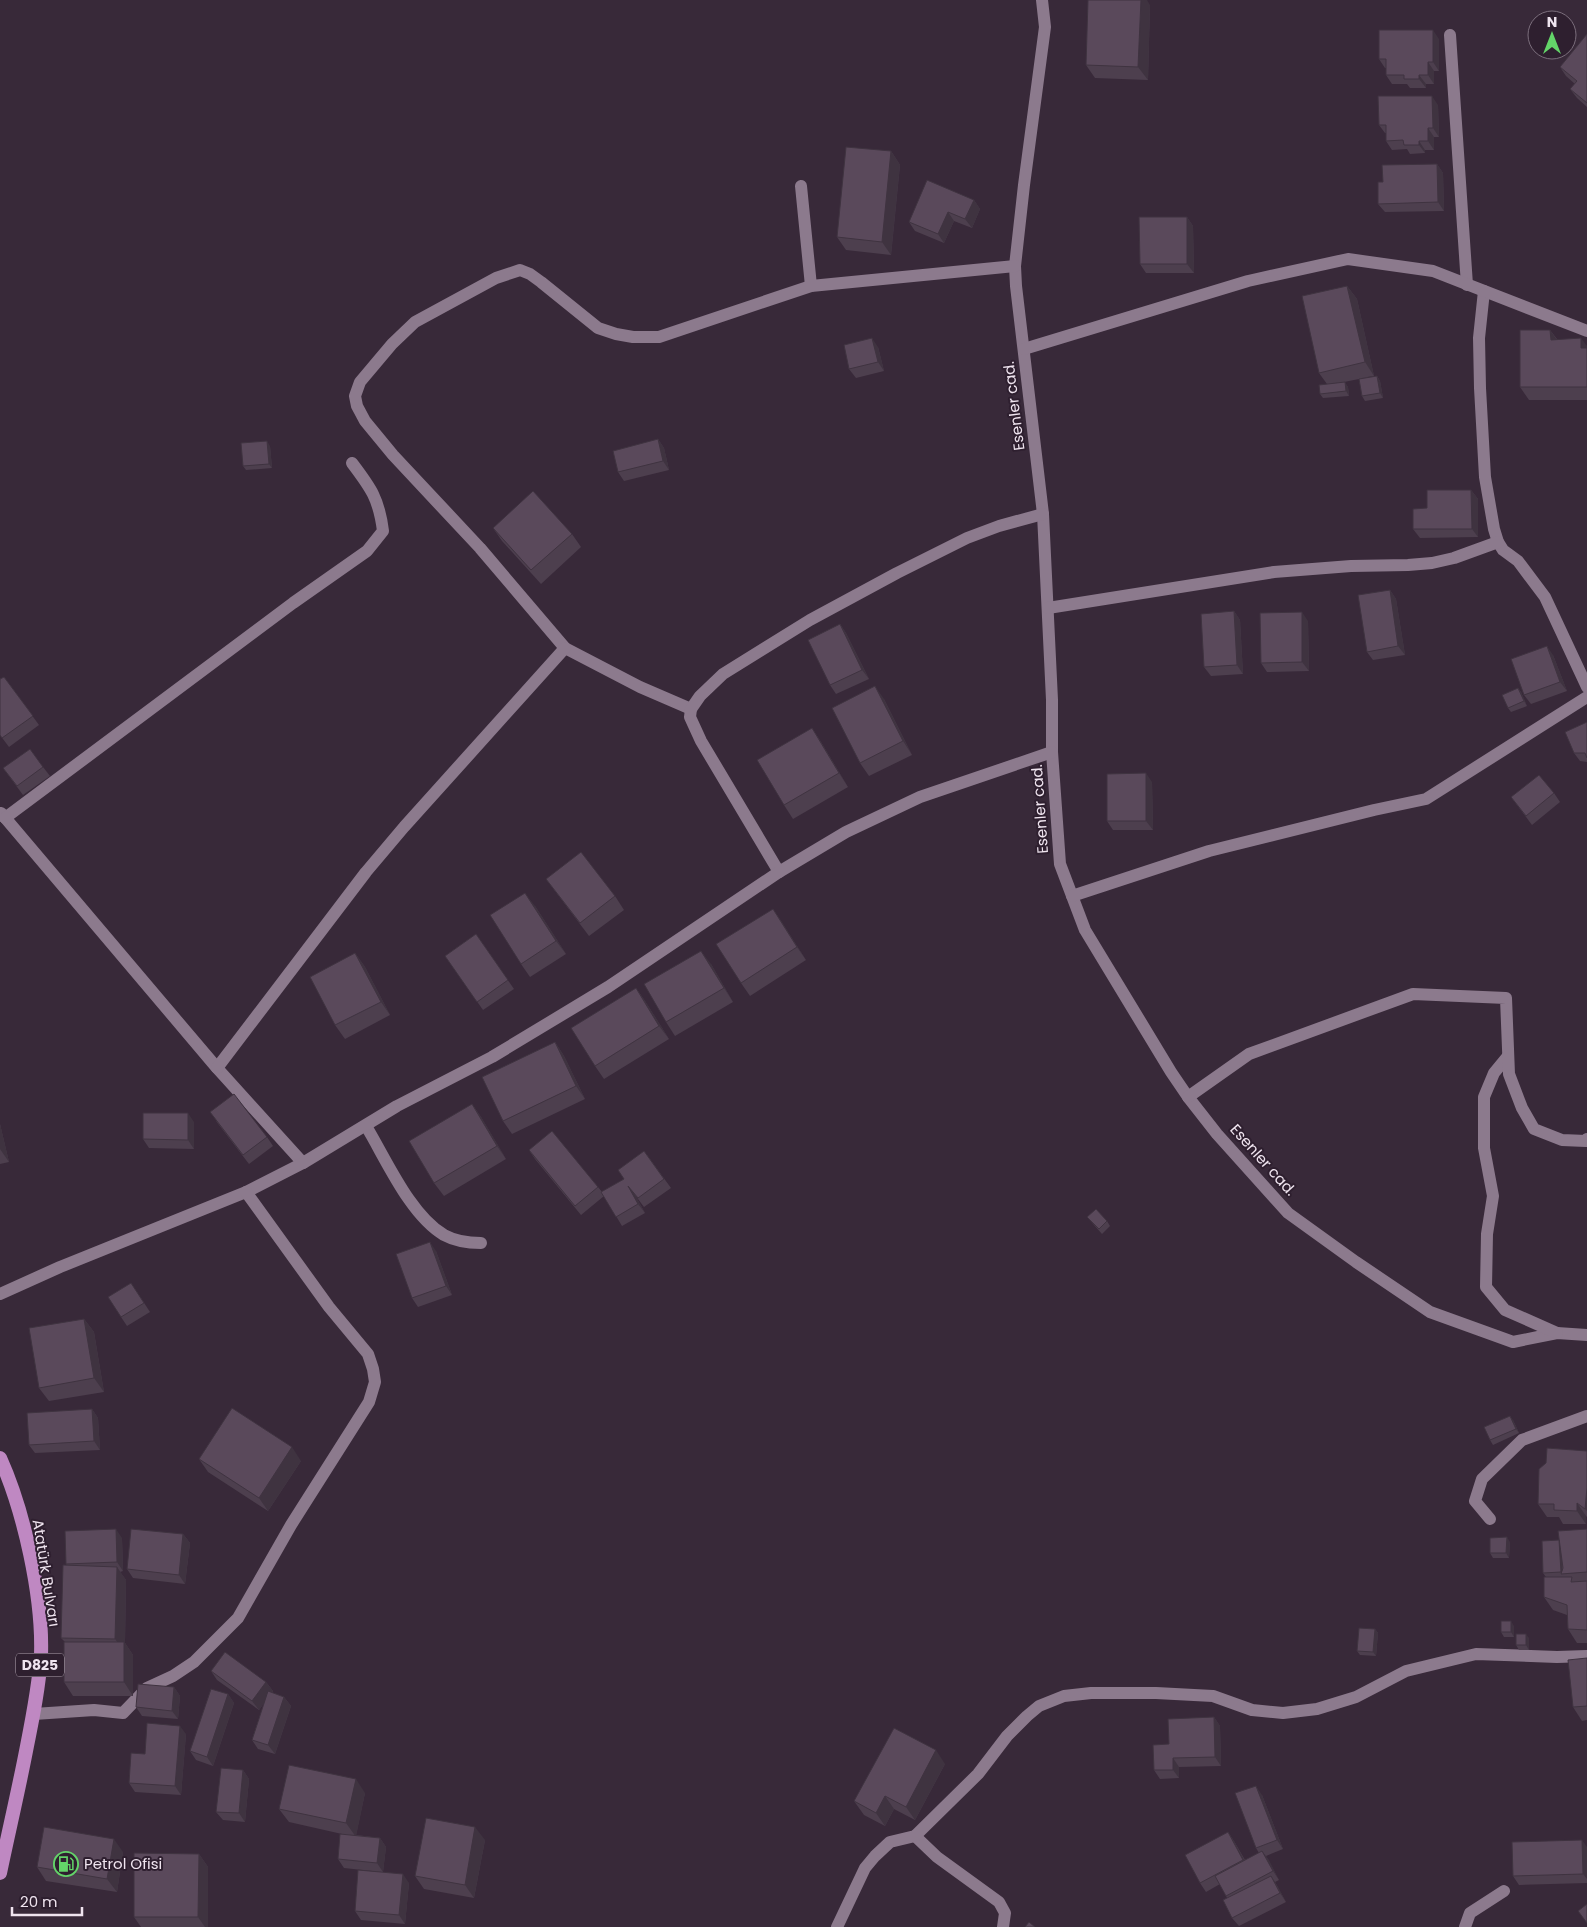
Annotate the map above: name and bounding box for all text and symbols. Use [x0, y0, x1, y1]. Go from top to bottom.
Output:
north arrow [1527, 10, 1577, 60]
text: N [1547, 12, 1557, 32]
street label: Esenler cad. [998, 360, 1029, 452]
street label: Esenler cad. [1026, 764, 1053, 854]
street label: Esenler cad. [1226, 1119, 1301, 1200]
street label: Atatürk Bulvarı [28, 1518, 65, 1628]
road number: D825 [16, 1654, 64, 1676]
fuel station icon: Petrol Ofisi [53, 1851, 79, 1877]
place label: Petrol Ofisi [84, 1853, 162, 1874]
scale bar [12, 1884, 82, 1916]
text: 20 m [20, 1891, 58, 1912]

